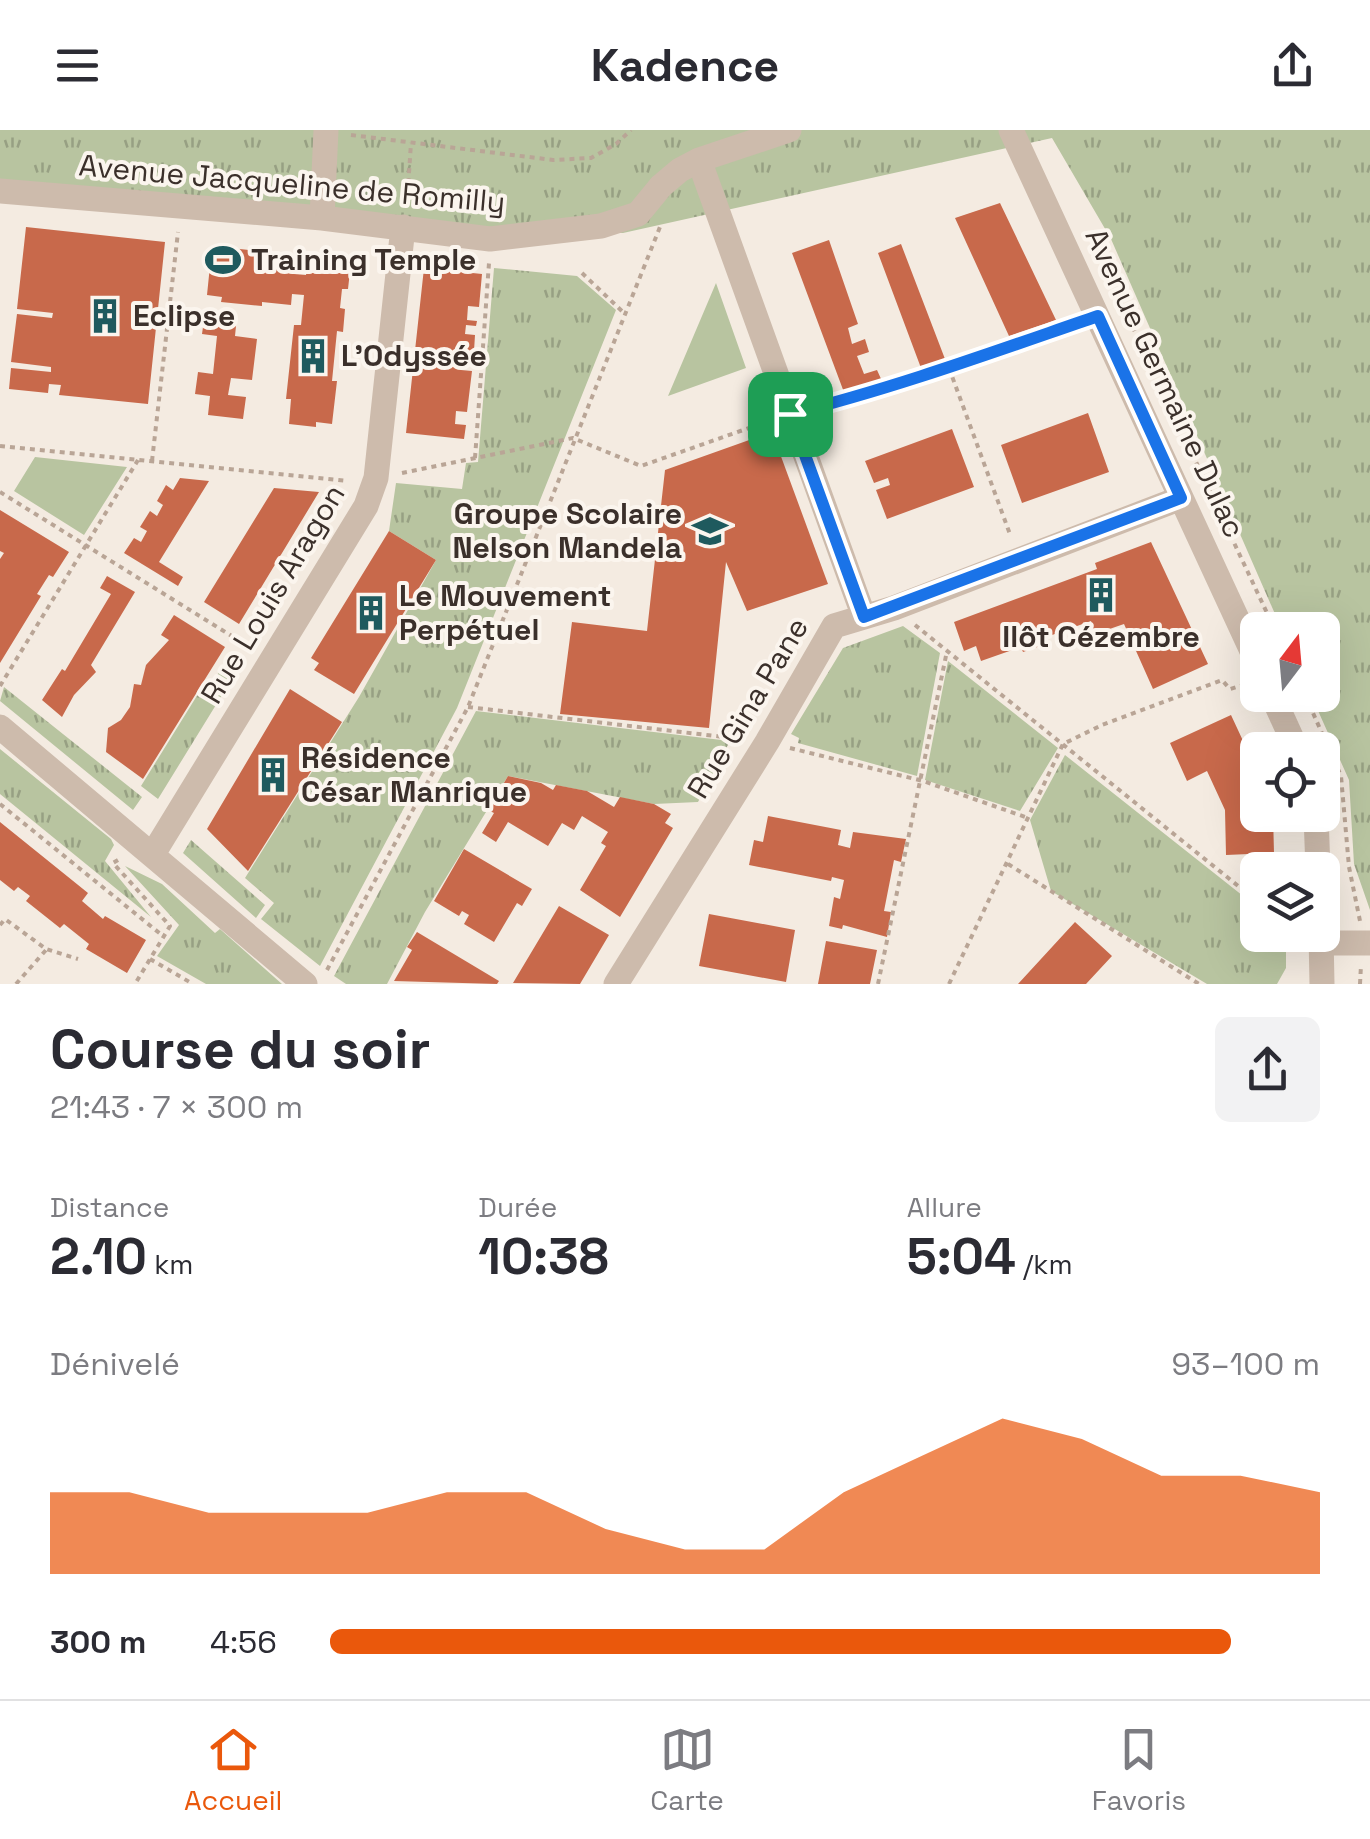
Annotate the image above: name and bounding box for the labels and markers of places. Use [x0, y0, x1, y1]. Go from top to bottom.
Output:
place label: Training Temple [251, 240, 476, 279]
sports icon: Training Temple [204, 241, 242, 279]
place label: Eclipse [133, 296, 235, 335]
building icon: Eclipse [86, 297, 124, 335]
place label: L'Odyssée [341, 336, 487, 375]
building icon: L'Odyssée [294, 337, 332, 375]
pin [748, 372, 833, 457]
place label: Groupe Scolaire Nelson Mandela [452, 494, 682, 567]
school or university icon: Groupe Scolaire Nelson Mandela [691, 512, 729, 550]
place label: Le Mouvement Perpétuel [399, 576, 612, 649]
building icon: Ilôt Cézembre [1082, 576, 1120, 614]
building icon: Le Mouvement Perpétuel [352, 594, 390, 632]
place label: Ilôt Cézembre [1002, 617, 1200, 656]
place label: Résidence César Manrique [301, 738, 527, 811]
building icon: Résidence César Manrique [254, 756, 292, 794]

